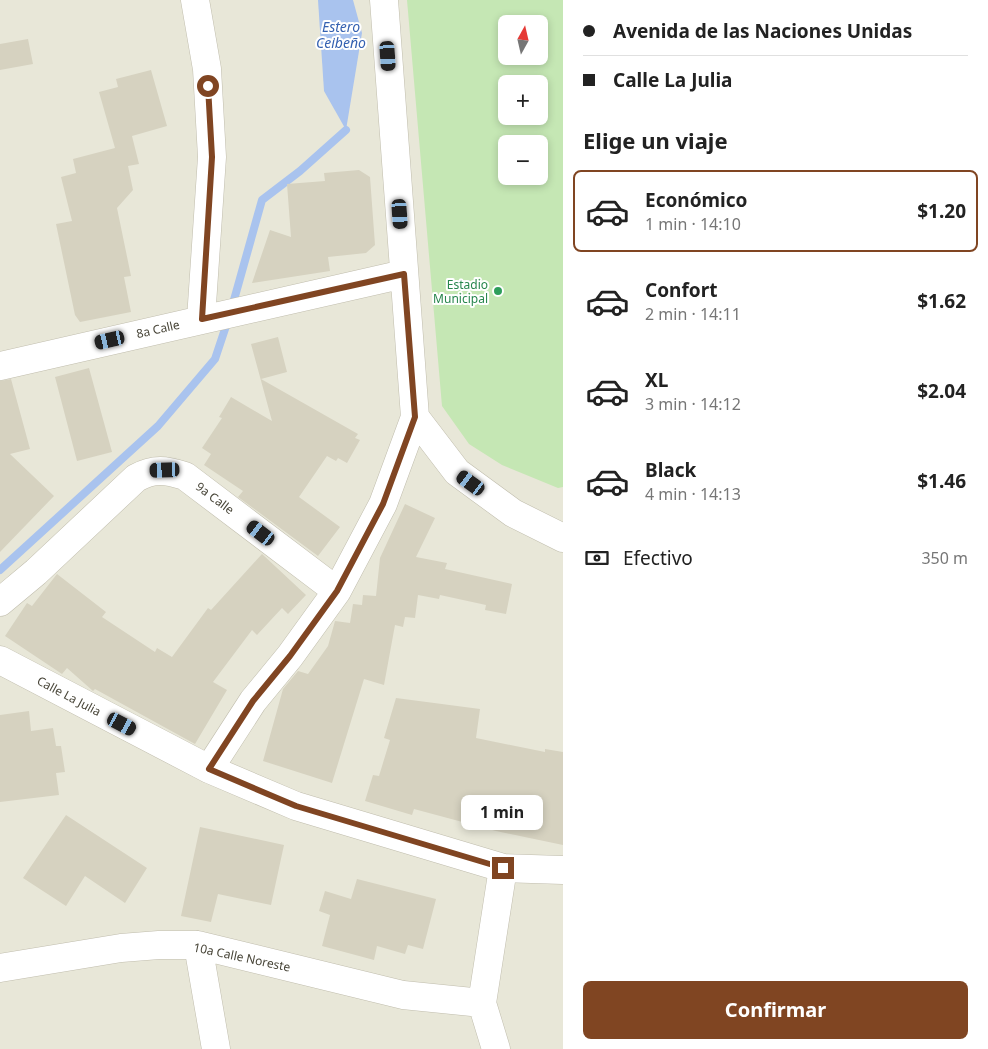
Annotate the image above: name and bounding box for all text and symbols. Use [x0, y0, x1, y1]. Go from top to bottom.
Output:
north arrow [498, 15, 548, 65]
map controls [498, 15, 548, 185]
water label: Estero Ceibeño [316, 17, 366, 52]
text: Avenida de las Naciones Unidas [613, 18, 912, 44]
car [379, 41, 396, 71]
text: Calle La Julia [613, 67, 733, 93]
route start [197, 75, 219, 97]
button: + [498, 75, 548, 125]
text: Elige un viaje [583, 125, 728, 155]
button: − [498, 135, 548, 185]
text: Económico [645, 187, 747, 213]
icon: car [585, 189, 630, 234]
text: $1.20 [917, 198, 966, 224]
car [391, 199, 408, 229]
text: 1 min · 14:10 [645, 213, 741, 235]
place label: Estadio Municipal [433, 276, 488, 307]
text: Confort [645, 277, 717, 303]
icon: car [585, 279, 630, 324]
marker: Estadio Municipal [492, 285, 504, 297]
text: $1.62 [917, 288, 966, 314]
text: 2 min · 14:11 [645, 303, 741, 325]
street label: 8a Calle [135, 316, 182, 342]
car [93, 329, 126, 351]
text: XL [645, 367, 668, 393]
icon: car [585, 369, 630, 414]
text: $2.04 [917, 378, 966, 404]
text: 3 min · 14:12 [645, 393, 741, 415]
text: Black [645, 457, 696, 483]
icon: car [585, 459, 630, 504]
car [149, 462, 180, 478]
car [454, 468, 487, 498]
text: $1.46 [917, 468, 966, 494]
street label: 9a Calle [192, 478, 238, 518]
text: 4 min · 14:13 [645, 483, 741, 505]
car [244, 518, 277, 548]
icon: cash [583, 544, 611, 572]
text: Efectivo [623, 545, 693, 571]
text: 350 m [921, 547, 968, 569]
street label: Calle La Julia [34, 672, 104, 720]
car [105, 710, 138, 738]
callout: 1 min [462, 796, 544, 830]
text: 1 min [480, 801, 524, 823]
route end [492, 857, 514, 879]
street label: 10a Calle Noreste [192, 938, 292, 976]
button: Confirmar [583, 981, 968, 1039]

